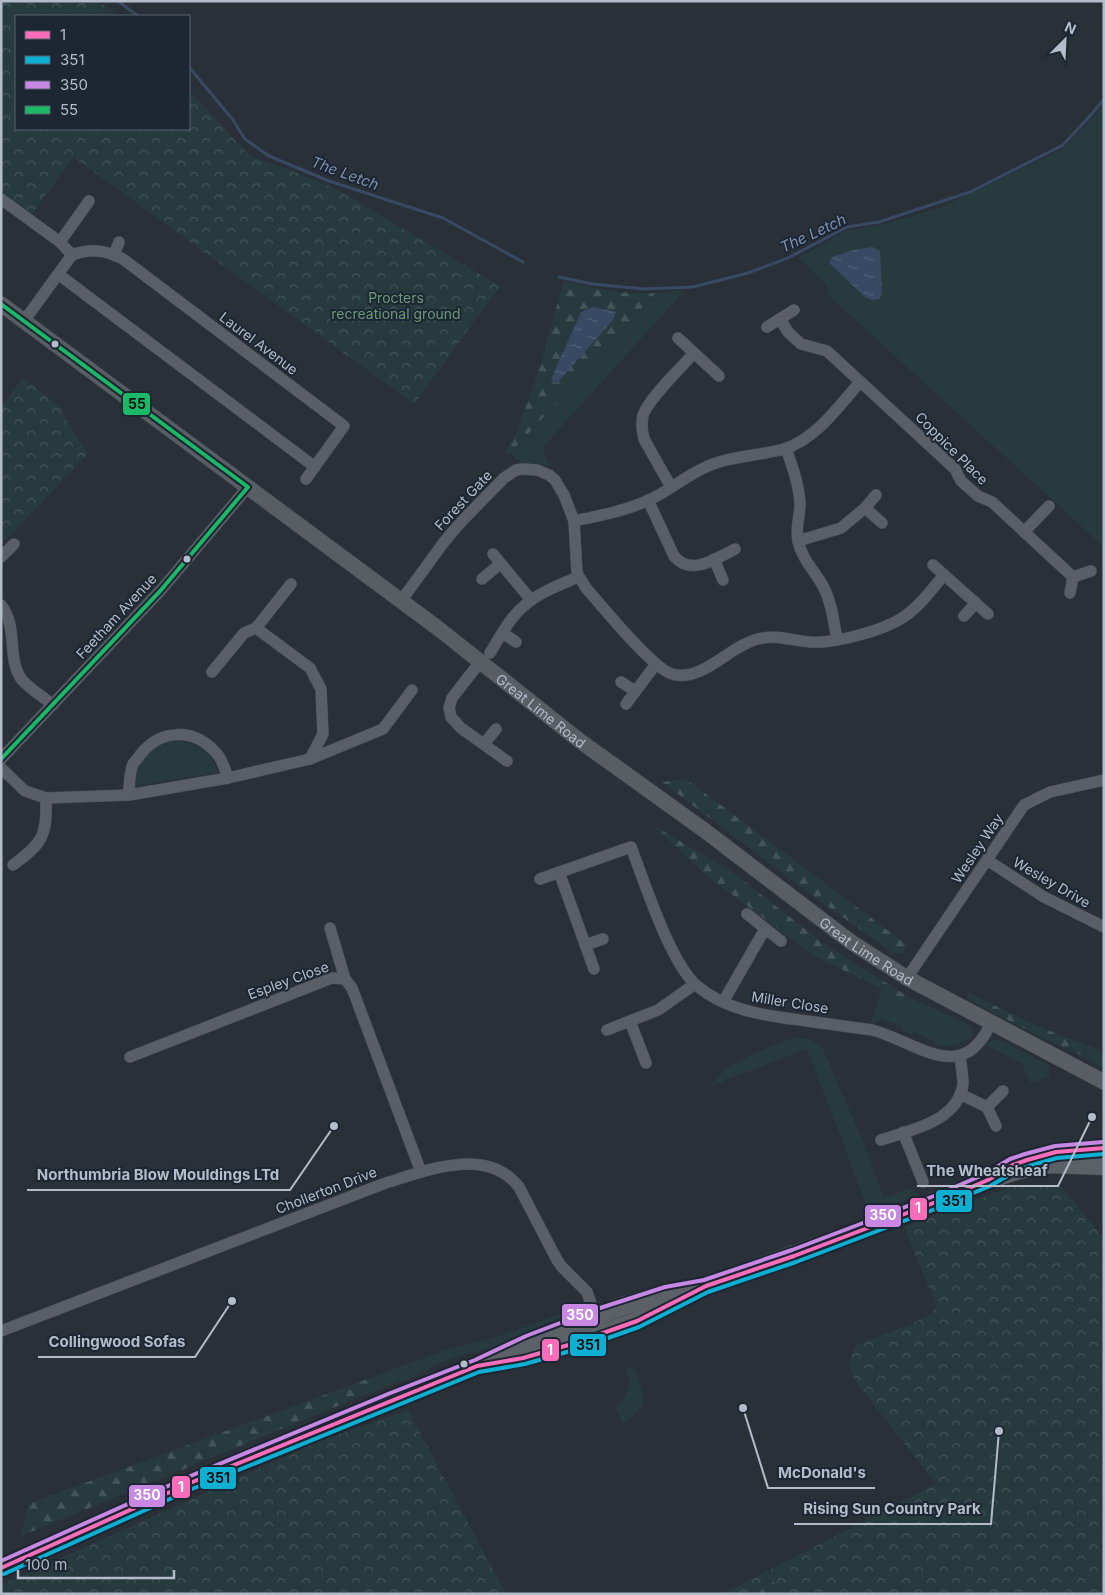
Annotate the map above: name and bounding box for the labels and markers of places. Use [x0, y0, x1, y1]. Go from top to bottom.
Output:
unlabelled marker [50, 339, 60, 349]
unlabelled marker [182, 554, 192, 564]
callout: The Wheatsheaf [917, 1156, 1058, 1186]
callout: Northumbria Blow Mouldings LTd [27, 1160, 290, 1190]
callout: Collingwood Sofas [38, 1327, 195, 1357]
unlabelled marker [459, 1359, 469, 1369]
callout: McDonald's [768, 1458, 875, 1488]
callout: Rising Sun Country Park [794, 1494, 991, 1524]

